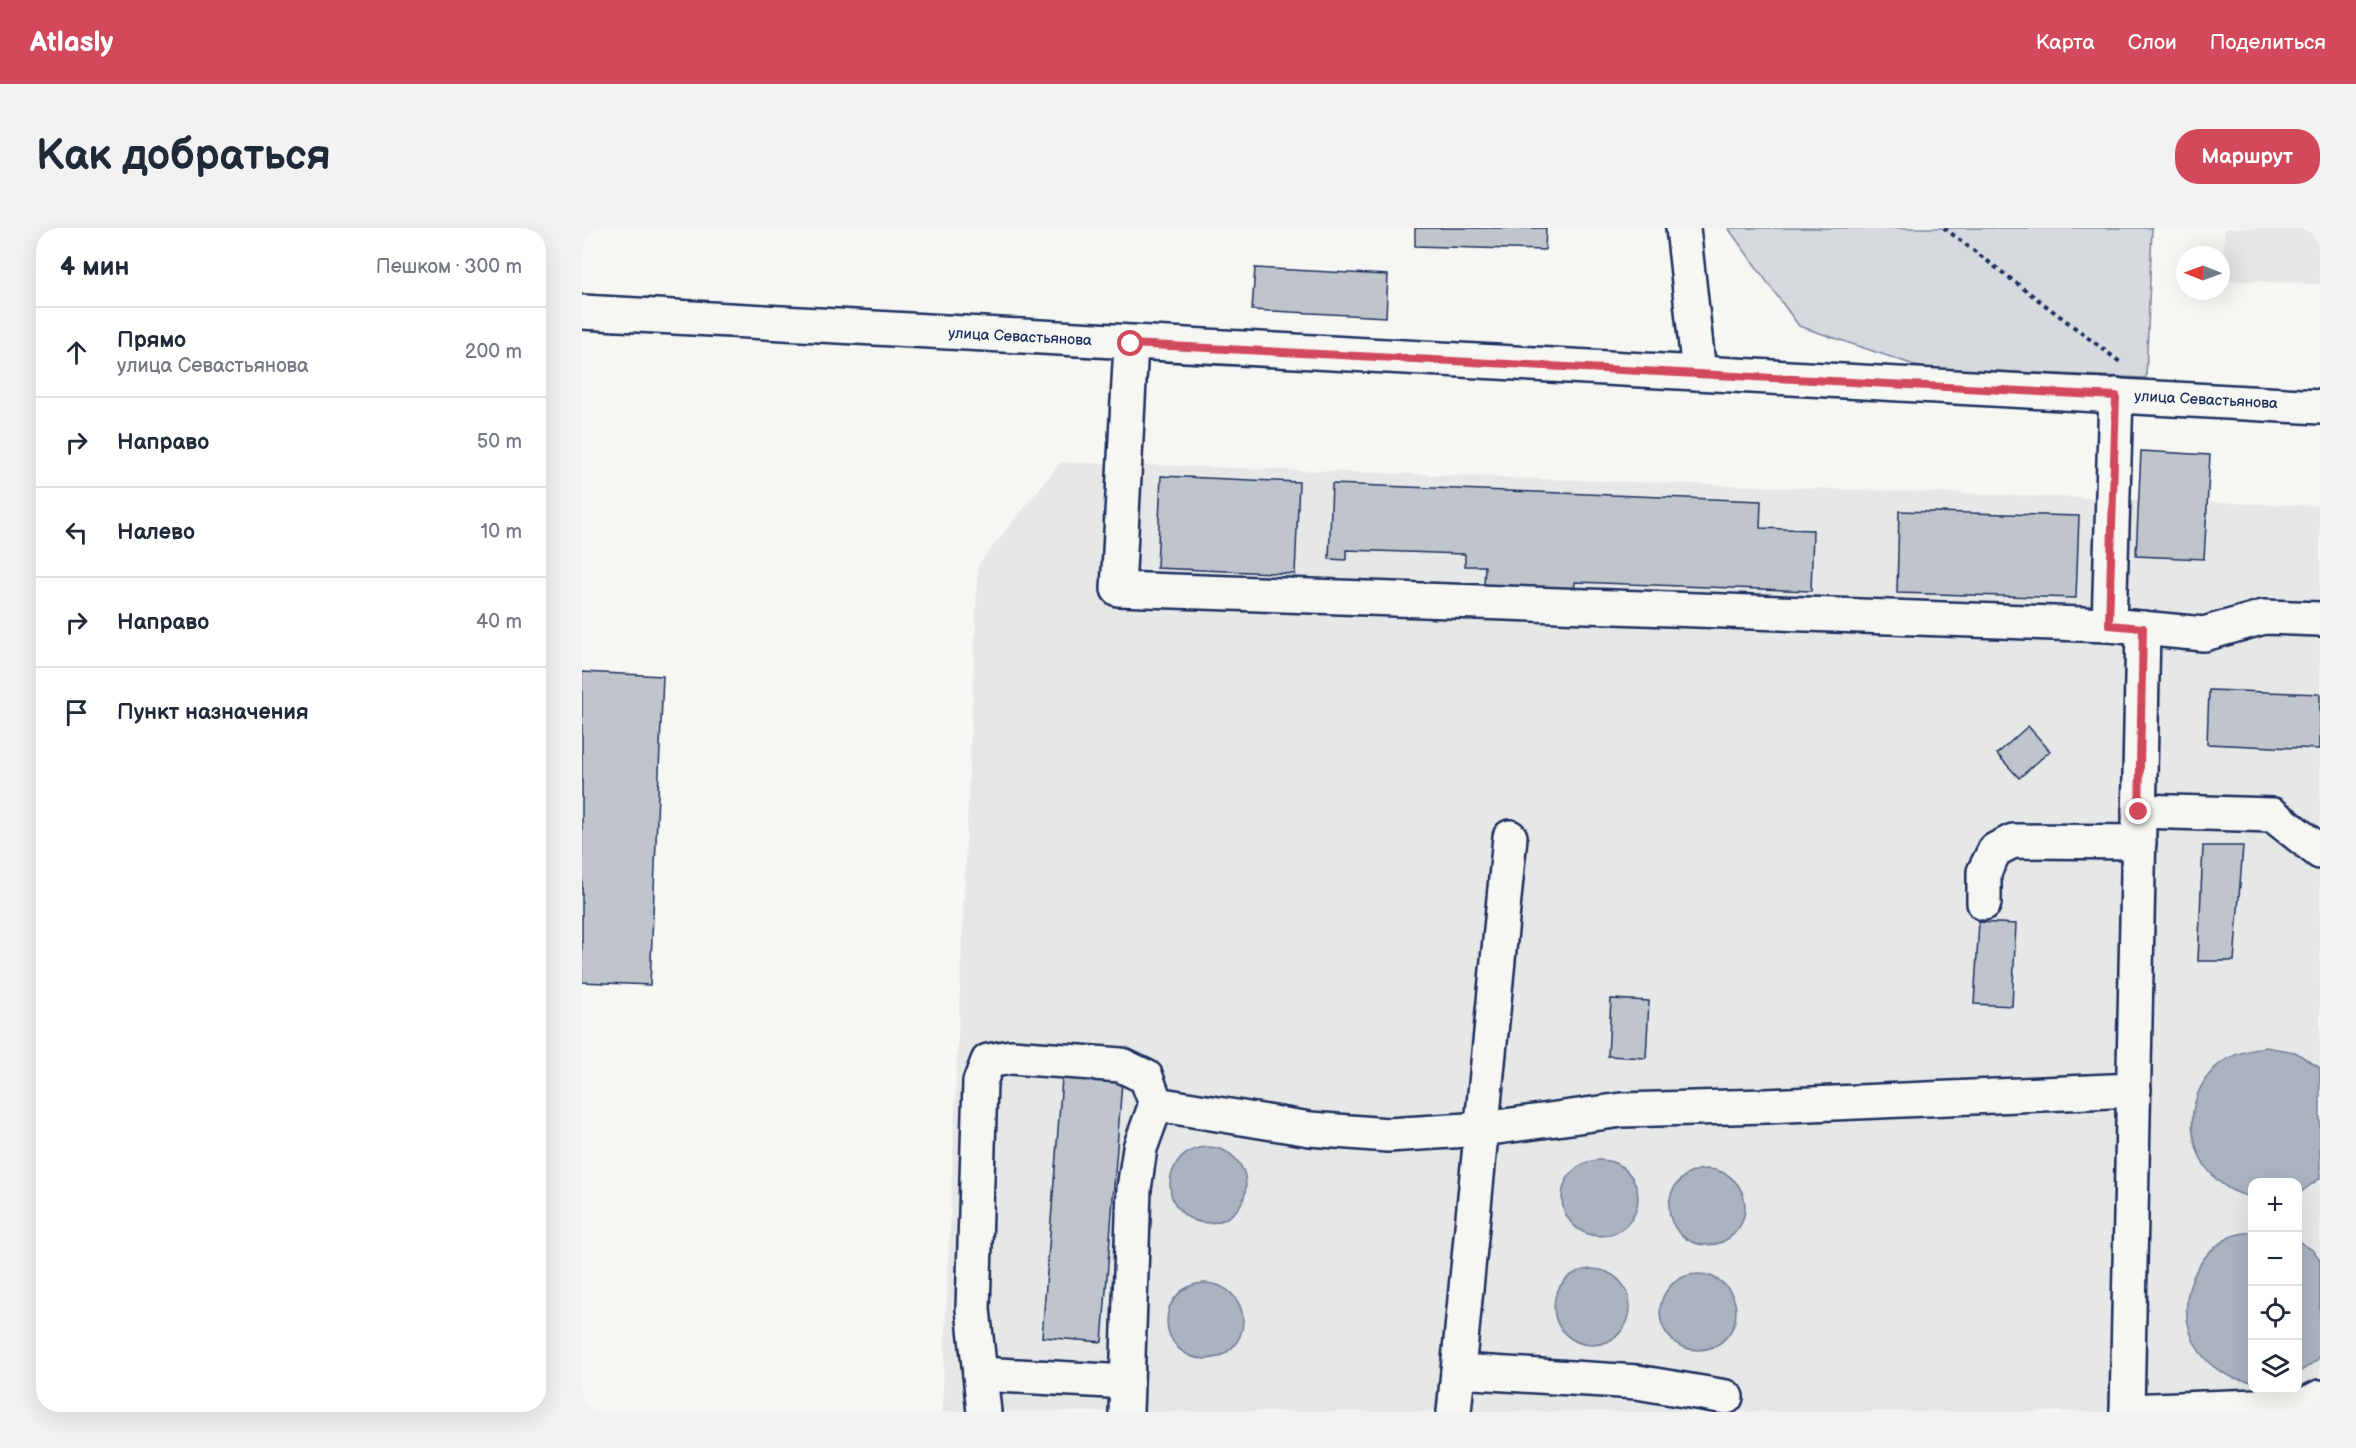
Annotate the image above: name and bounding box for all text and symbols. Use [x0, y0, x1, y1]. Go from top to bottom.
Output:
text: Atlasly [30, 26, 113, 59]
text: Карта [2036, 30, 2095, 55]
text: Слои [2128, 30, 2177, 55]
text: Поделиться [2210, 30, 2326, 55]
button: Маршрут [2175, 129, 2320, 184]
text: Как добраться [36, 131, 331, 182]
north arrow [2176, 246, 2230, 300]
text: 4 мин [60, 252, 129, 283]
text: Пешком · 300 m [376, 255, 522, 279]
street label: улица Севастьянова [948, 324, 1092, 350]
text: Прямо [117, 327, 186, 354]
route start [1117, 330, 1143, 356]
icon: ahead [60, 336, 93, 369]
text: 200 m [465, 340, 522, 364]
text: улица Севастьянова [117, 354, 309, 378]
street label: улица Севастьянова [2134, 387, 2278, 413]
icon: right [60, 426, 93, 459]
text: Направо [117, 429, 209, 456]
text: 50 m [477, 430, 522, 454]
icon: left [60, 516, 93, 549]
text: Налево [117, 519, 195, 546]
text: 10 m [481, 520, 522, 544]
icon: right [60, 606, 93, 639]
text: Направо [117, 609, 209, 636]
text: 40 m [476, 610, 522, 634]
icon: arrive [60, 696, 93, 729]
text: Пункт назначения [117, 699, 309, 726]
route end [2125, 798, 2151, 824]
map controls [2248, 1178, 2302, 1394]
button: + [2248, 1178, 2302, 1232]
button: − [2248, 1232, 2302, 1286]
button: locate [2248, 1286, 2302, 1340]
button: layers [2248, 1340, 2302, 1394]

